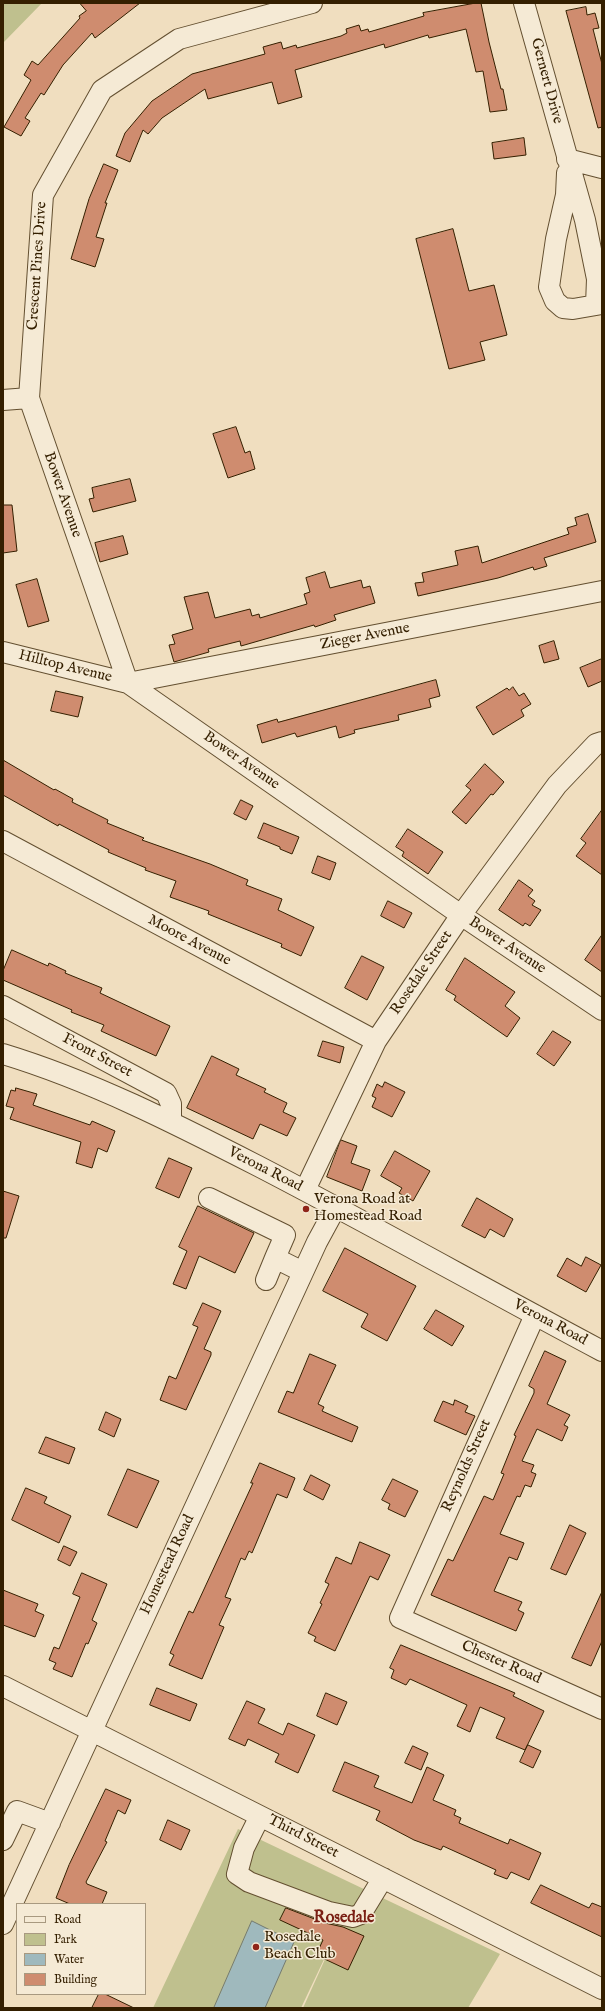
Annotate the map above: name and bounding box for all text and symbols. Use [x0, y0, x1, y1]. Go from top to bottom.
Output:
street label: Gernert Drive [526, 36, 566, 126]
street label: Crescent Pines Drive [25, 201, 51, 331]
street label: Bower Avenue [39, 450, 85, 540]
street label: Zieger Avenue [319, 619, 411, 655]
street label: Hilltop Avenue [16, 647, 114, 687]
street label: Bower Avenue [199, 728, 283, 794]
street label: Moore Avenue [144, 912, 234, 970]
street label: Bower Avenue [465, 914, 549, 978]
street label: Rosedale Street [387, 928, 457, 1018]
street label: Front Street [59, 1030, 135, 1082]
street label: Verona Road [225, 1144, 305, 1196]
place label: Verona Road at Homestead Road [314, 1191, 422, 1226]
marker: Verona Road at Homestead Road [301, 1204, 311, 1214]
street label: Verona Road [510, 1296, 590, 1350]
street label: Reynolds Street [439, 1417, 495, 1515]
street label: Homestead Road [137, 1512, 199, 1618]
street label: Chester Road [458, 1637, 544, 1689]
street label: Third Street [265, 1811, 341, 1863]
legend [16, 1903, 146, 1995]
district label: Rosedale [314, 1909, 374, 1929]
text: Road [54, 1912, 81, 1927]
place label: Rosedale Beach Club [264, 1929, 336, 1964]
text: Park [54, 1932, 77, 1947]
marker: Rosedale Beach Club [251, 1942, 261, 1952]
text: Water [54, 1952, 84, 1967]
text: Building [54, 1972, 97, 1987]

